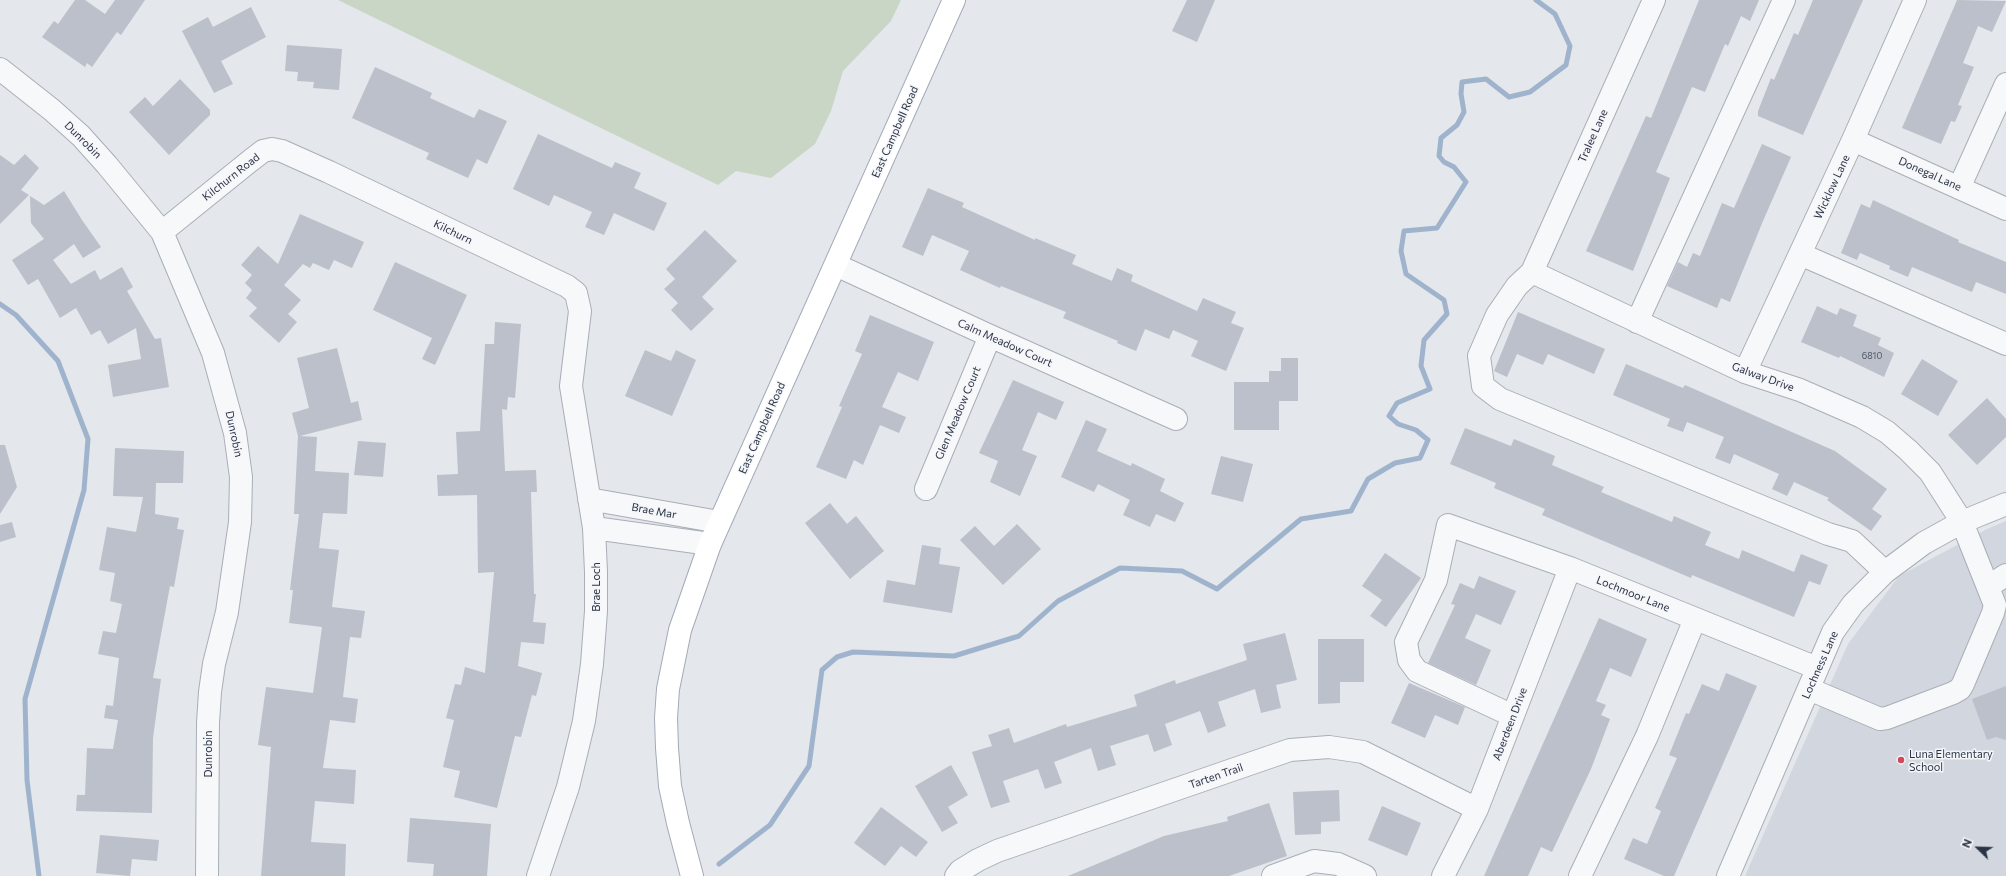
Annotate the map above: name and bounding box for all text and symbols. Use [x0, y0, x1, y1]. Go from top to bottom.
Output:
street label: East Campbell Road [869, 84, 921, 180]
street label: Tralee Lane [1575, 107, 1611, 165]
street label: Dunrobin [62, 119, 104, 161]
street label: Kilchurn Road [200, 150, 262, 204]
street label: Wicklow Lane [1811, 153, 1853, 221]
street label: Donegal Lane [1896, 154, 1964, 194]
street label: Kilchurn [431, 217, 475, 247]
street label: Calm Meadow Court [955, 316, 1055, 370]
house number: 6810 [1862, 351, 1882, 361]
street label: Galway Drive [1730, 360, 1796, 394]
street label: Glen Meadow Court [932, 364, 984, 462]
street label: East Campbell Road [736, 380, 788, 476]
street label: Dunrobin [223, 410, 245, 458]
street label: Brae Mar [630, 501, 678, 521]
street label: Brae Loch [589, 562, 603, 612]
street label: Lochmoor Lane [1594, 573, 1672, 615]
street label: Lochness Lane [1799, 629, 1841, 701]
street label: Aberdeen Drive [1490, 686, 1530, 762]
street label: Dunrobin [201, 731, 215, 777]
place label: Luna Elementary School [1909, 747, 1993, 773]
marker: Luna Elementary School [1896, 755, 1906, 765]
street label: Tarten Trail [1187, 761, 1245, 791]
north arrow [1958, 828, 1998, 868]
text: N [1959, 837, 1974, 849]

